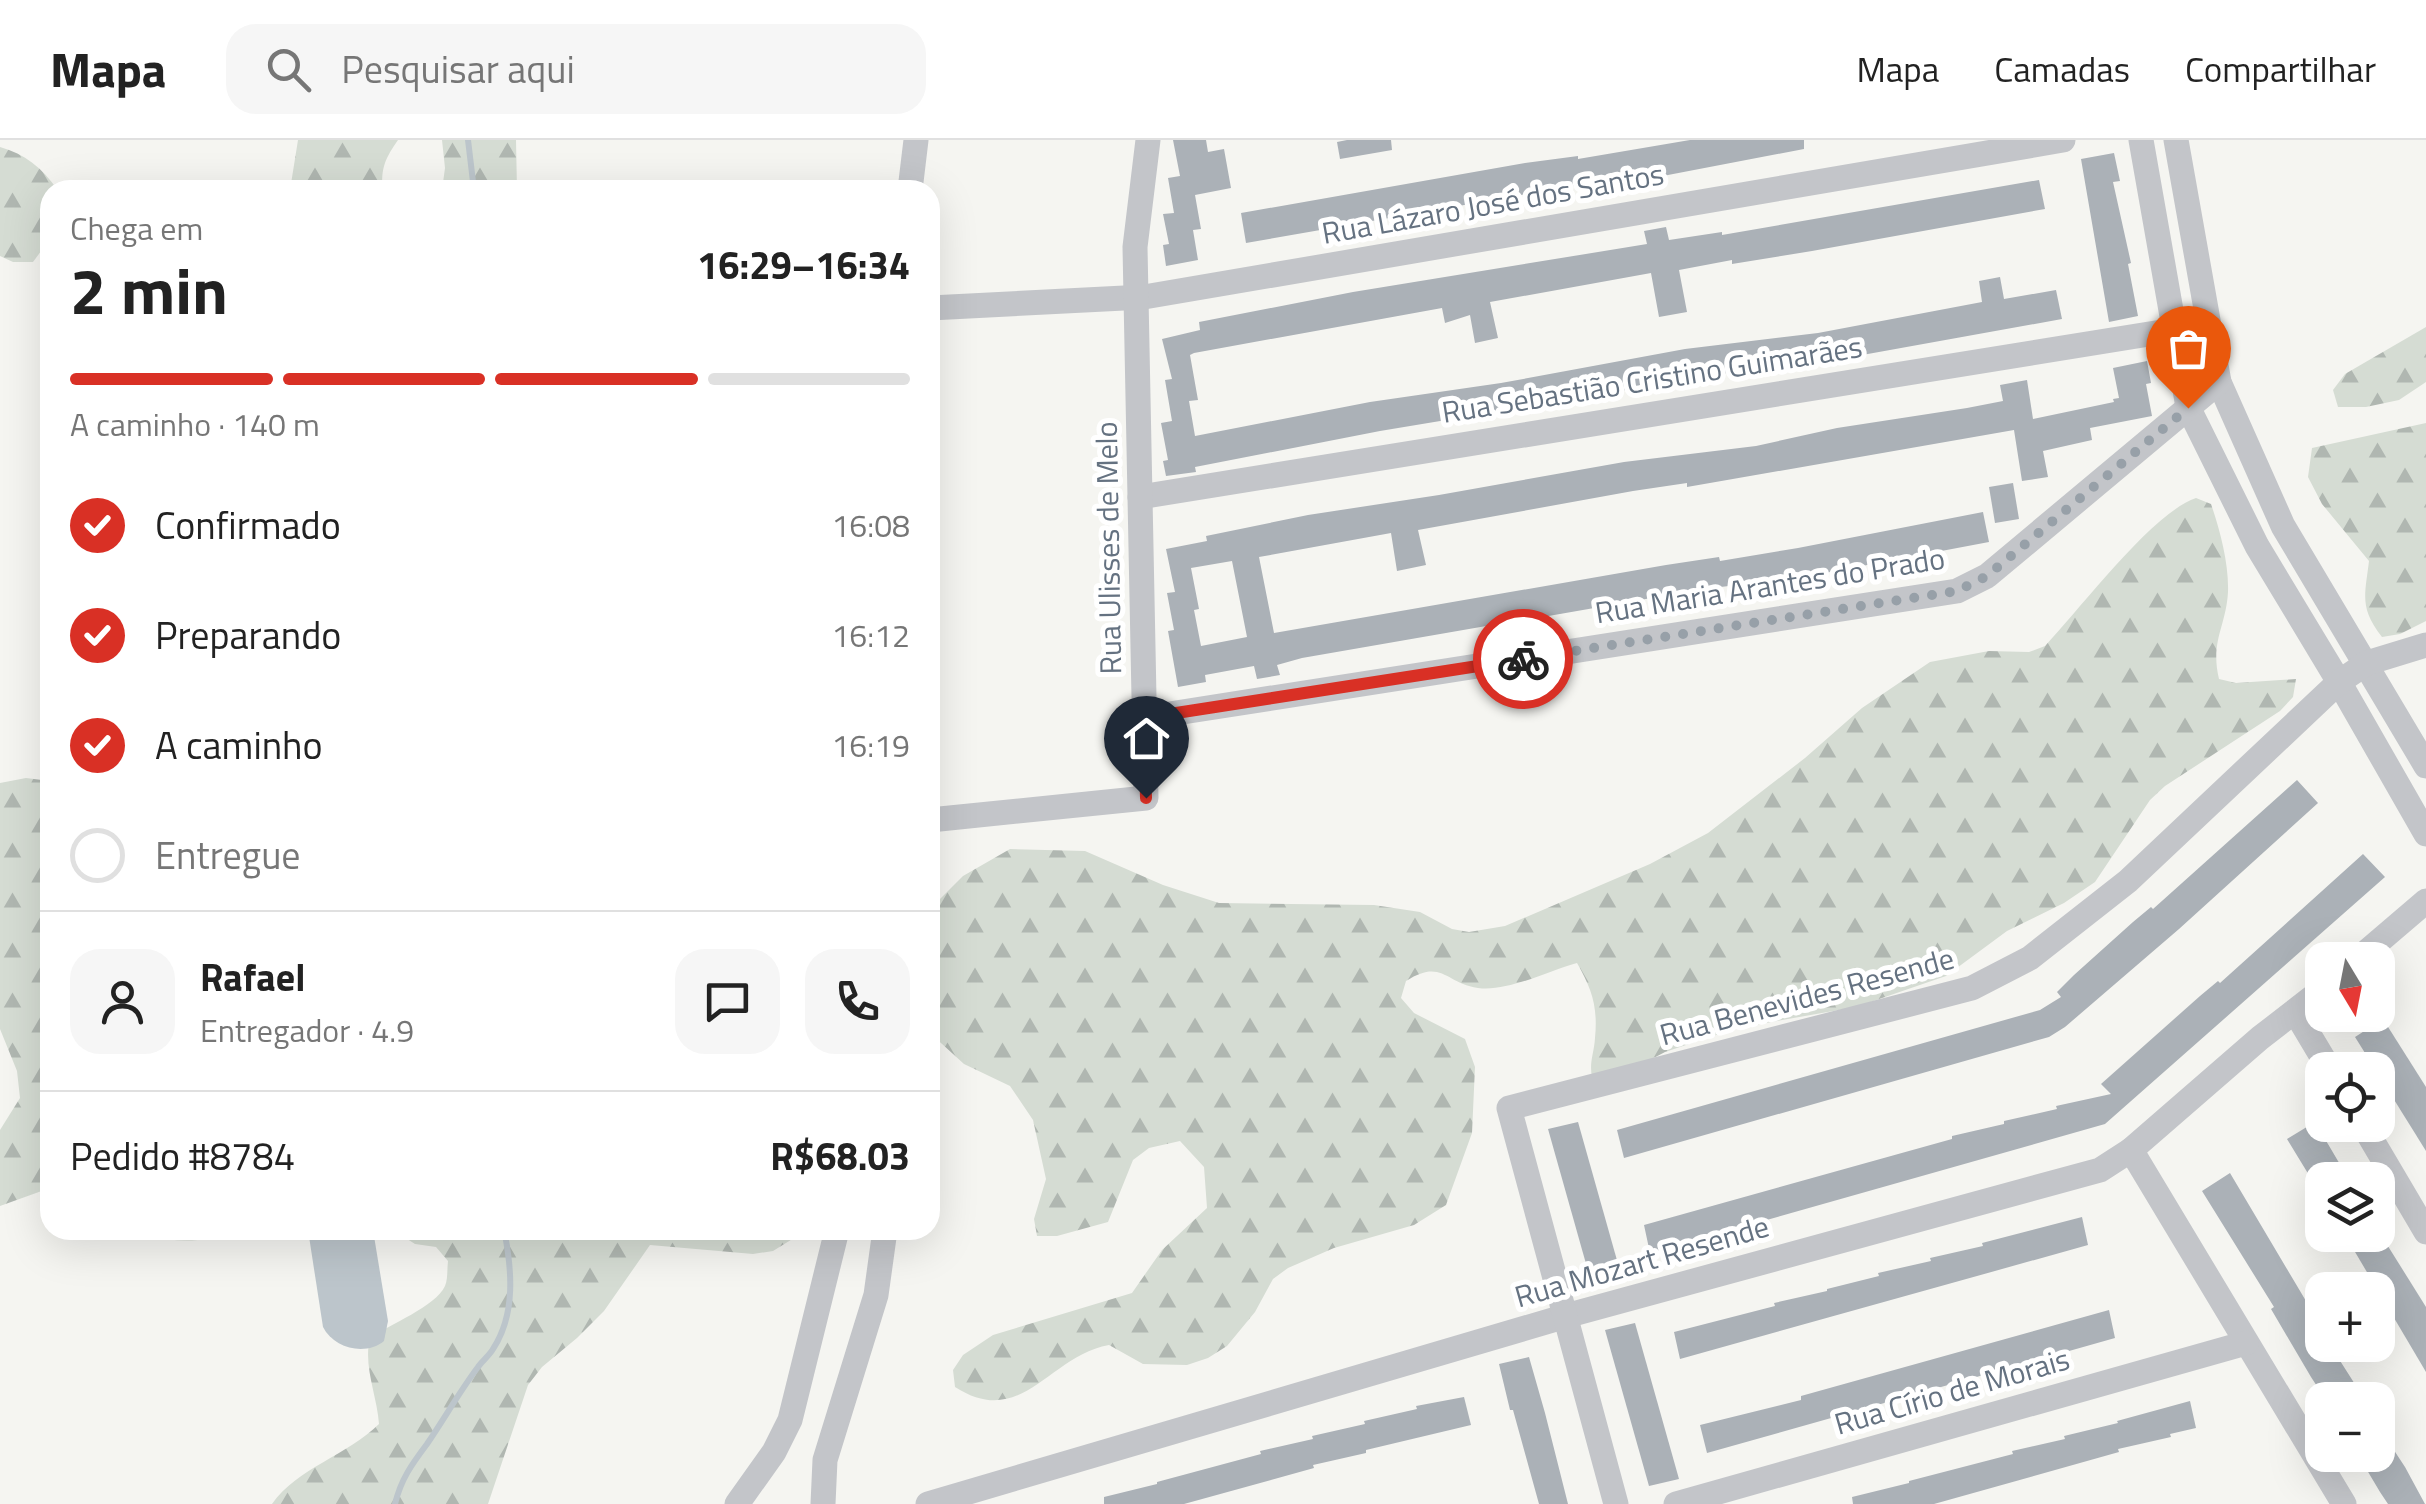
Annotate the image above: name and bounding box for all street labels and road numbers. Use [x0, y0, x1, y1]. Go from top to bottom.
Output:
street label: Rua Lázaro José dos Santos [1318, 150, 1667, 256]
street label: Rua Sebastião Cristino Guimarães [1438, 323, 1865, 435]
street label: Rua Ulisses de Melo [1083, 421, 1133, 675]
street label: Rua Maria Arantes do Prado [1592, 535, 1948, 635]
street label: Rua Benevides Resende [1655, 935, 1959, 1057]
street label: Rua Mozart Resende [1509, 1203, 1774, 1319]
street label: Rua Círio de Morais [1829, 1335, 2075, 1447]

